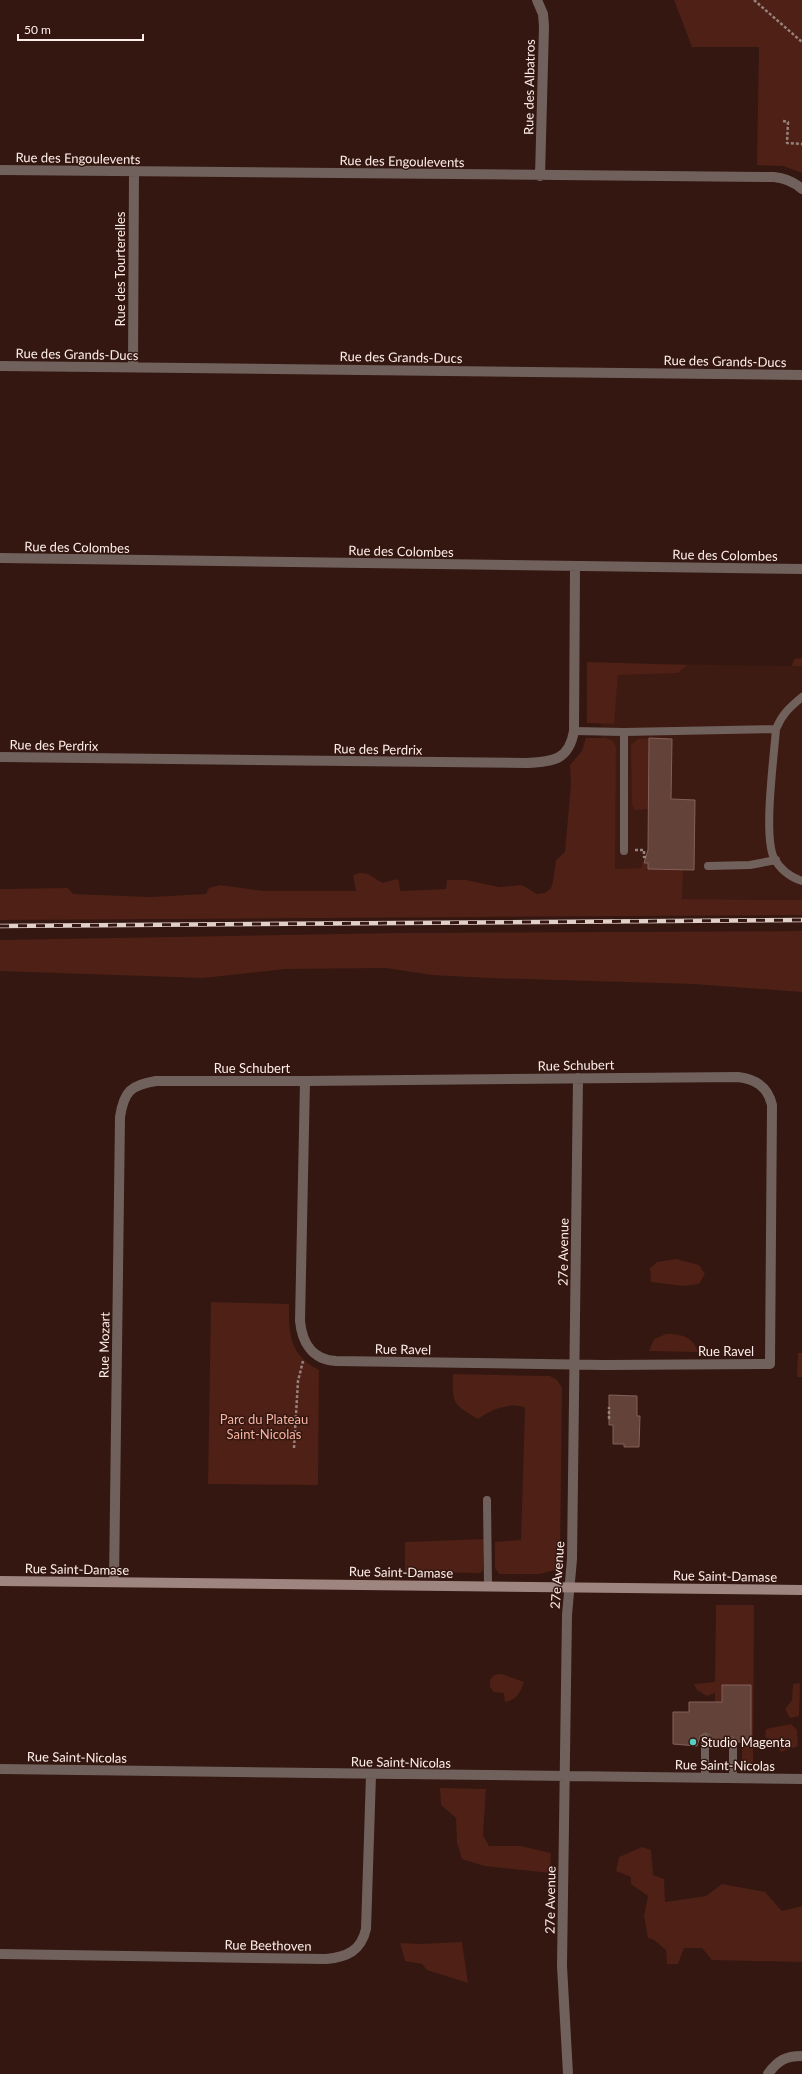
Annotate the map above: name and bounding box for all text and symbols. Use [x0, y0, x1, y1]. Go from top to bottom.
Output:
scale bar [18, 16, 143, 42]
text: 50 m [24, 22, 51, 37]
street label: Rue des Albatros [520, 39, 538, 135]
street label: Rue des Engoulevents [15, 149, 141, 167]
street label: Rue des Engoulevents [339, 152, 465, 170]
street label: Rue des Tourterelles [112, 211, 128, 326]
street label: Rue des Grands-Ducs [15, 345, 139, 363]
street label: Rue des Grands-Ducs [339, 348, 463, 366]
street label: Rue des Grands-Ducs [663, 352, 787, 370]
street label: Rue des Colombes [24, 538, 130, 556]
street label: Rue des Colombes [348, 542, 454, 560]
street label: Rue des Colombes [672, 546, 778, 564]
street label: Rue des Perdrix [9, 736, 99, 754]
street label: Rue des Perdrix [333, 740, 423, 758]
street label: Rue Schubert [538, 1056, 615, 1074]
street label: Rue Schubert [214, 1060, 291, 1076]
street label: 27e Avenue [554, 1218, 572, 1286]
street label: Rue Mozart [95, 1311, 113, 1378]
street label: Rue Ravel [375, 1341, 431, 1357]
street label: Rue Ravel [698, 1343, 754, 1359]
park label: Parc du Plateau Saint-Nicolas [220, 1411, 308, 1442]
street label: 27e Avenue [547, 1540, 567, 1609]
street label: Rue Saint-Damase [25, 1560, 129, 1578]
street label: Rue Saint-Damase [349, 1563, 453, 1581]
street label: Rue Saint-Damase [673, 1567, 777, 1585]
place label: Studio Magenta [701, 1734, 791, 1750]
marker: Studio Magenta [688, 1737, 698, 1747]
street label: Rue Saint-Nicolas [27, 1748, 128, 1766]
street label: Rue Saint-Nicolas [351, 1753, 452, 1771]
street label: Rue Saint-Nicolas [675, 1756, 776, 1774]
street label: 27e Avenue [541, 1866, 559, 1934]
street label: Rue Beethoven [224, 1936, 312, 1954]

